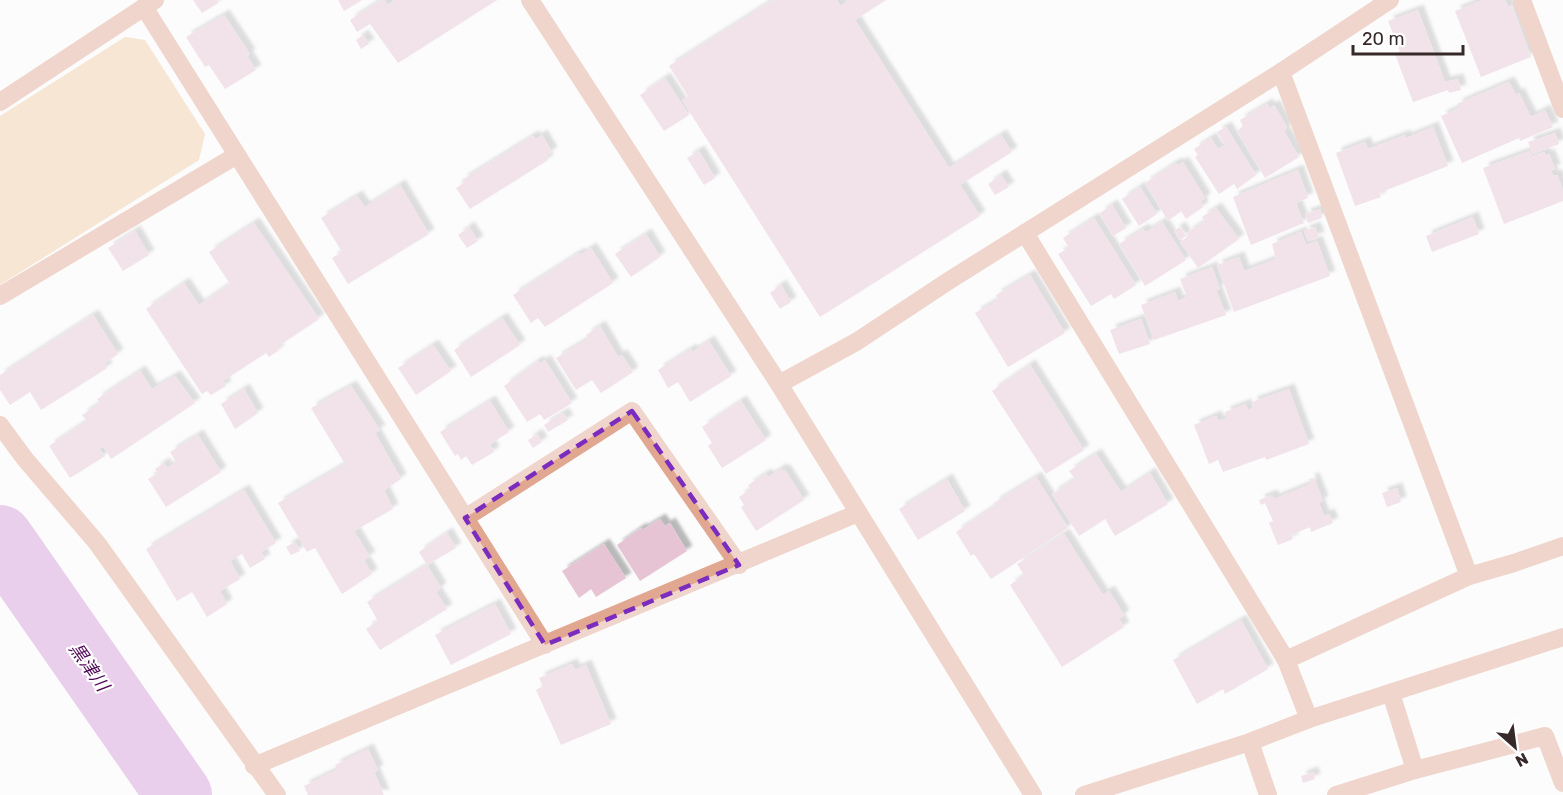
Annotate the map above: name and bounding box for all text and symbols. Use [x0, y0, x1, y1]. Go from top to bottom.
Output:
scale bar [1353, 18, 1462, 56]
text: 20 m [1362, 28, 1404, 50]
water label: 黒津川 [65, 639, 115, 697]
north arrow [1485, 717, 1545, 777]
text: N [1512, 749, 1531, 771]

